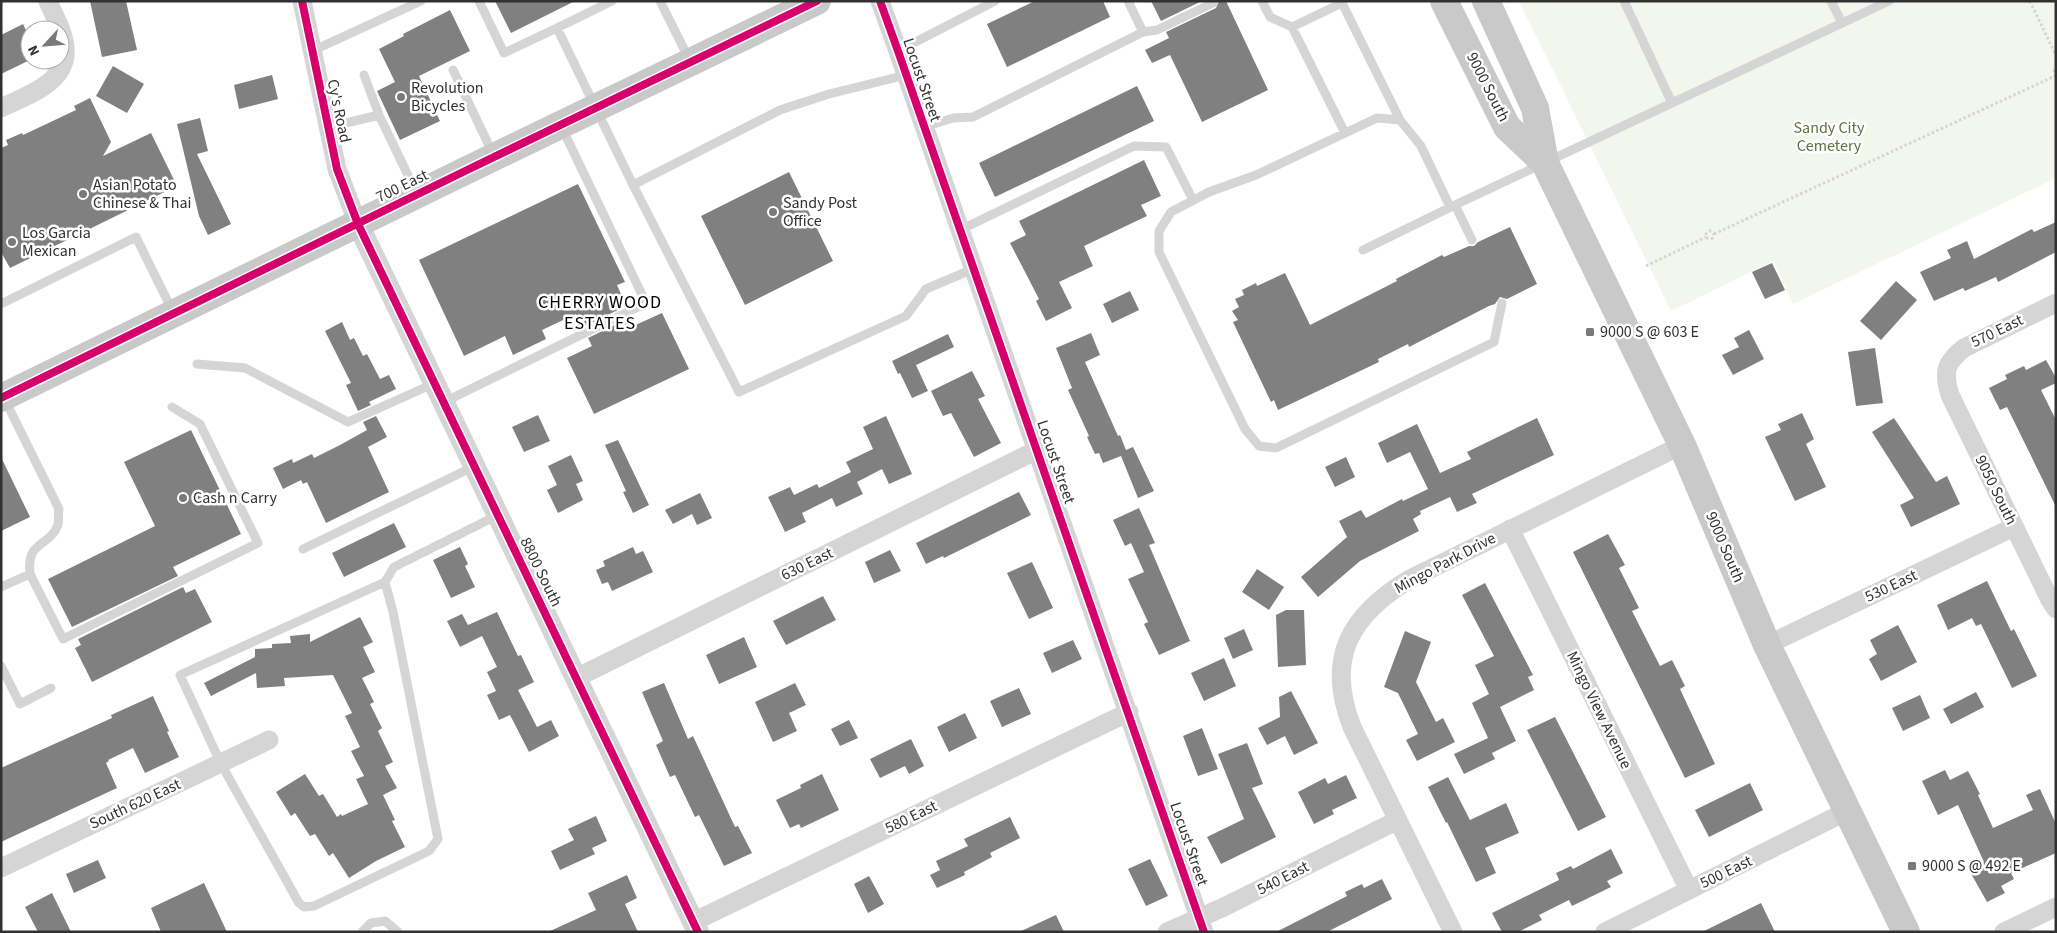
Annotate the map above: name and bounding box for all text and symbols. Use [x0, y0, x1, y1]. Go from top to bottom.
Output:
north arrow [20, 20, 70, 70]
street label: Locust Street [897, 35, 947, 125]
text: N [23, 42, 45, 59]
street label: 9000 South [1461, 49, 1515, 125]
street label: Cy's Road [322, 77, 356, 145]
place label: Revolution Bicycles [411, 77, 484, 117]
marker: Revolution Bicycles [395, 91, 407, 103]
park label: Sandy City Cemetery [1794, 117, 1865, 157]
street label: 700 East [372, 164, 432, 208]
place label: Asian Potato Chinese & Thai [93, 174, 192, 214]
marker: Asian Potato Chinese & Thai [77, 188, 89, 200]
place label: Sandy Post Office [783, 192, 858, 232]
marker: Sandy Post Office [767, 206, 779, 218]
place label: Los Garcia Mexican [22, 222, 91, 262]
marker: Los Garcia Mexican [6, 236, 18, 248]
district label: CHERRY WOOD ESTATES [538, 290, 662, 336]
street label: 570 East [1967, 309, 2027, 353]
place label: 9000 S @ 603 E [1600, 321, 1699, 343]
marker: 9000 S @ 603 E [1584, 326, 1596, 338]
street label: Locust Street [1031, 417, 1081, 507]
street label: 9050 South [1970, 451, 2022, 529]
place label: Cash n Carry [193, 487, 277, 509]
marker: Cash n Carry [177, 492, 189, 504]
street label: 9000 South [1700, 508, 1750, 586]
street label: Mingo Park Drive [1390, 527, 1500, 599]
street label: 8800 South [515, 533, 567, 611]
street label: 630 East [777, 542, 837, 586]
street label: 530 East [1861, 564, 1921, 608]
street label: Mingo View Avenue [1561, 648, 1637, 773]
street label: South 620 East [86, 773, 185, 835]
street label: 580 East [881, 795, 941, 839]
street label: Locust Street [1164, 799, 1214, 889]
street label: 500 East [1696, 850, 1756, 894]
street label: 540 East [1253, 855, 1313, 900]
place label: 9000 S @ 492 E [1922, 855, 2021, 877]
marker: 9000 S @ 492 E [1906, 860, 1918, 872]

